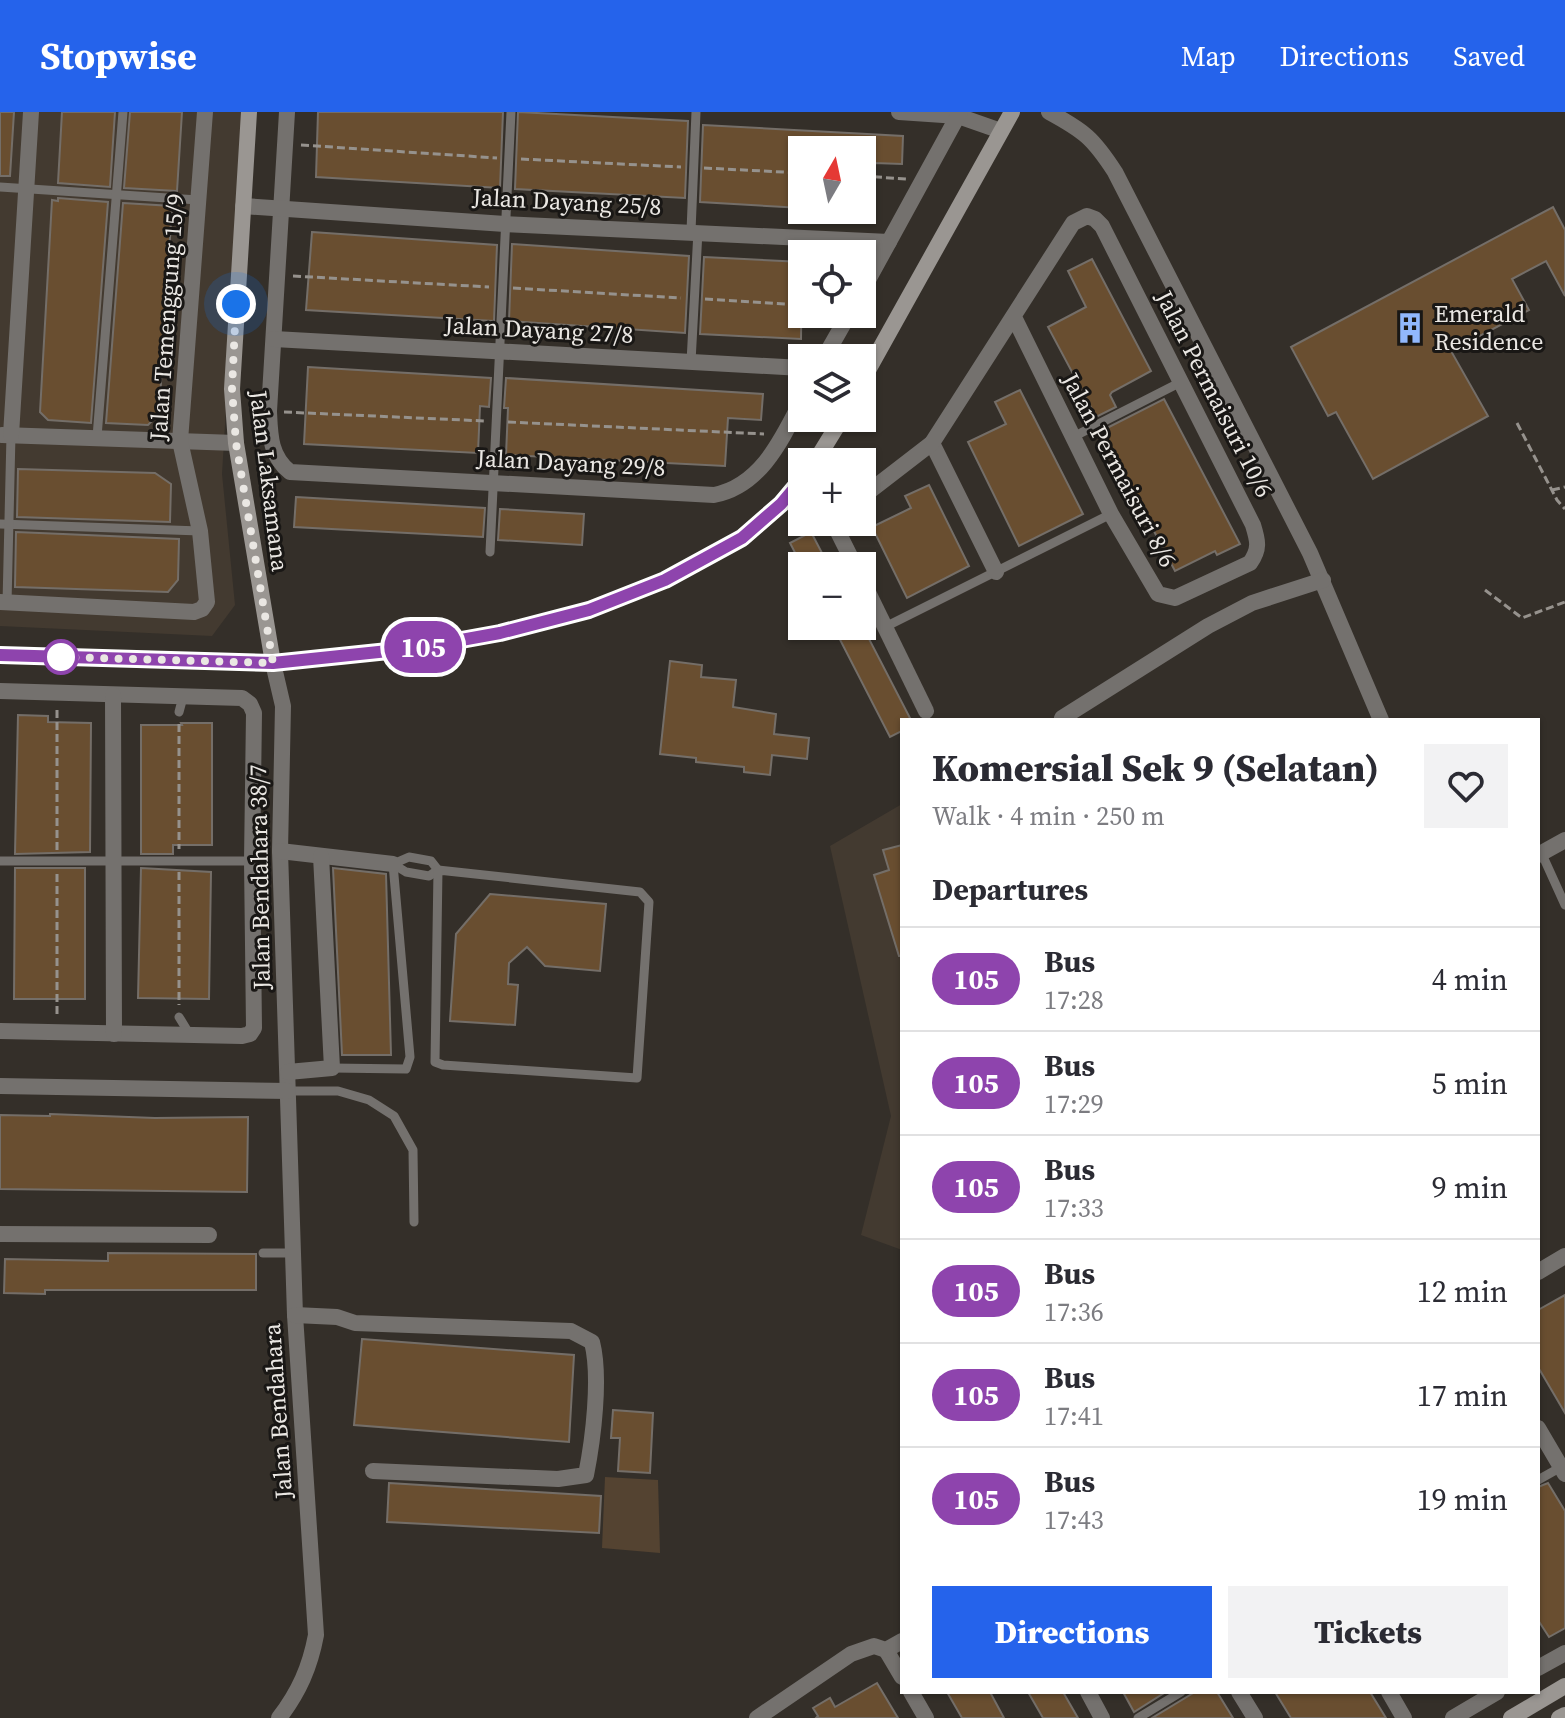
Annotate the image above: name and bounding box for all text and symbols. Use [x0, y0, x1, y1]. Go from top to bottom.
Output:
text: Stopwise [40, 30, 197, 82]
text: Map [1181, 37, 1236, 75]
text: Directions [1280, 37, 1409, 75]
text: Saved [1453, 37, 1525, 75]
north arrow [788, 136, 876, 224]
map controls [788, 136, 876, 640]
street label: Jalan Dayang 25/8 [471, 180, 662, 223]
street label: Jalan Temenggung 15/9 [141, 192, 192, 443]
button: locate [788, 240, 876, 328]
your location [216, 284, 256, 324]
street label: Jalan Permaisuri 10/6 [1148, 284, 1281, 503]
place label: Emerald Residence [1434, 297, 1544, 358]
street label: Jalan Dayang 27/8 [443, 308, 634, 351]
building icon: Emerald Residence [1393, 311, 1427, 345]
button: layers [788, 344, 876, 432]
street label: Jalan Permaisuri 8/6 [1054, 366, 1185, 573]
street label: Jalan Laksamana [242, 388, 297, 574]
street label: Jalan Dayang 29/8 [475, 441, 666, 484]
button: + [788, 448, 876, 536]
button: − [788, 552, 876, 640]
line badge: 105 [377, 621, 469, 673]
text: 105 [400, 628, 446, 666]
unlabelled marker [44, 640, 78, 674]
text: Komersial Sek 9 (Selatan) [932, 742, 1379, 794]
button: heart [1424, 744, 1508, 828]
street label: Jalan Bendahara 38/7 [241, 764, 278, 991]
text: Walk · 4 min · 250 m [932, 798, 1165, 834]
text: Departures [932, 869, 1088, 910]
text: Bus [1044, 941, 1095, 982]
text: 4 min [1432, 959, 1508, 1000]
text: 105 [953, 960, 999, 998]
text: 17:28 [1044, 982, 1104, 1018]
text: Bus [1044, 1045, 1095, 1086]
text: 5 min [1432, 1063, 1508, 1104]
text: 105 [953, 1064, 999, 1102]
text: 17:29 [1044, 1086, 1104, 1122]
text: Bus [1044, 1149, 1095, 1190]
text: 9 min [1432, 1167, 1508, 1208]
text: 105 [953, 1168, 999, 1206]
text: 17:33 [1044, 1190, 1104, 1226]
text: Bus [1044, 1253, 1095, 1294]
text: 12 min [1417, 1271, 1508, 1312]
text: 105 [953, 1272, 999, 1310]
text: 17:36 [1044, 1294, 1104, 1330]
street label: Jalan Bendahara [255, 1321, 300, 1501]
text: Bus [1044, 1357, 1095, 1398]
text: 17 min [1417, 1375, 1508, 1416]
text: 105 [953, 1376, 999, 1414]
text: 17:41 [1044, 1398, 1104, 1434]
text: Bus [1044, 1461, 1095, 1502]
text: 19 min [1417, 1479, 1508, 1520]
text: 105 [953, 1480, 999, 1518]
text: 17:43 [1044, 1502, 1104, 1538]
button: Directions [932, 1586, 1212, 1678]
button: Tickets [1228, 1586, 1508, 1678]

